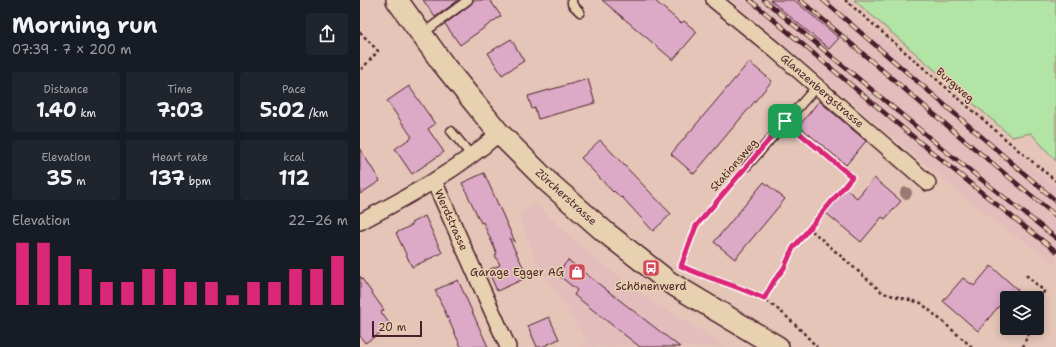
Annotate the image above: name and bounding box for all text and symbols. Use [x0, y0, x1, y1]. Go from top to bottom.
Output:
text: Morning run [12, 11, 157, 40]
button: share [306, 13, 348, 55]
text: 07:39 · 7 × 200 m [12, 41, 131, 58]
street label: Glanzenbergstrasse [777, 51, 867, 131]
street label: Burgweg [933, 64, 978, 106]
text: Distance [43, 82, 89, 97]
text: Time [167, 82, 193, 97]
text: Pace [282, 82, 306, 97]
text: 1.40 [36, 97, 77, 123]
text: 7:03 [156, 97, 204, 123]
text: 5:02 [260, 97, 305, 123]
pin [768, 104, 802, 138]
text: km [77, 106, 96, 121]
text: /km [305, 106, 328, 121]
icon: arrive [774, 110, 796, 132]
street label: Stationsweg [707, 135, 761, 195]
text: Elevation [41, 150, 91, 165]
text: Heart rate [152, 150, 208, 165]
text: kcal [283, 150, 305, 165]
text: 35 [46, 165, 73, 191]
text: 137 [149, 165, 185, 191]
text: 112 [278, 165, 310, 191]
street label: Zürcherstrasse [532, 165, 600, 229]
text: m [73, 174, 86, 189]
text: bpm [185, 174, 211, 189]
street label: Werdstrasse [431, 187, 471, 253]
text: Elevation [12, 212, 70, 229]
text: 22–26 m [288, 212, 348, 229]
bus stop icon: Schönenwerd [641, 258, 661, 278]
shop icon: Garage Egger AG [567, 262, 587, 282]
place label: Garage Egger AG [470, 265, 565, 280]
place label: Schönenwerd [615, 279, 687, 294]
map controls [1000, 291, 1044, 335]
button: layers [1000, 291, 1044, 335]
scale bar [372, 319, 422, 338]
text: 20 m [378, 320, 406, 335]

